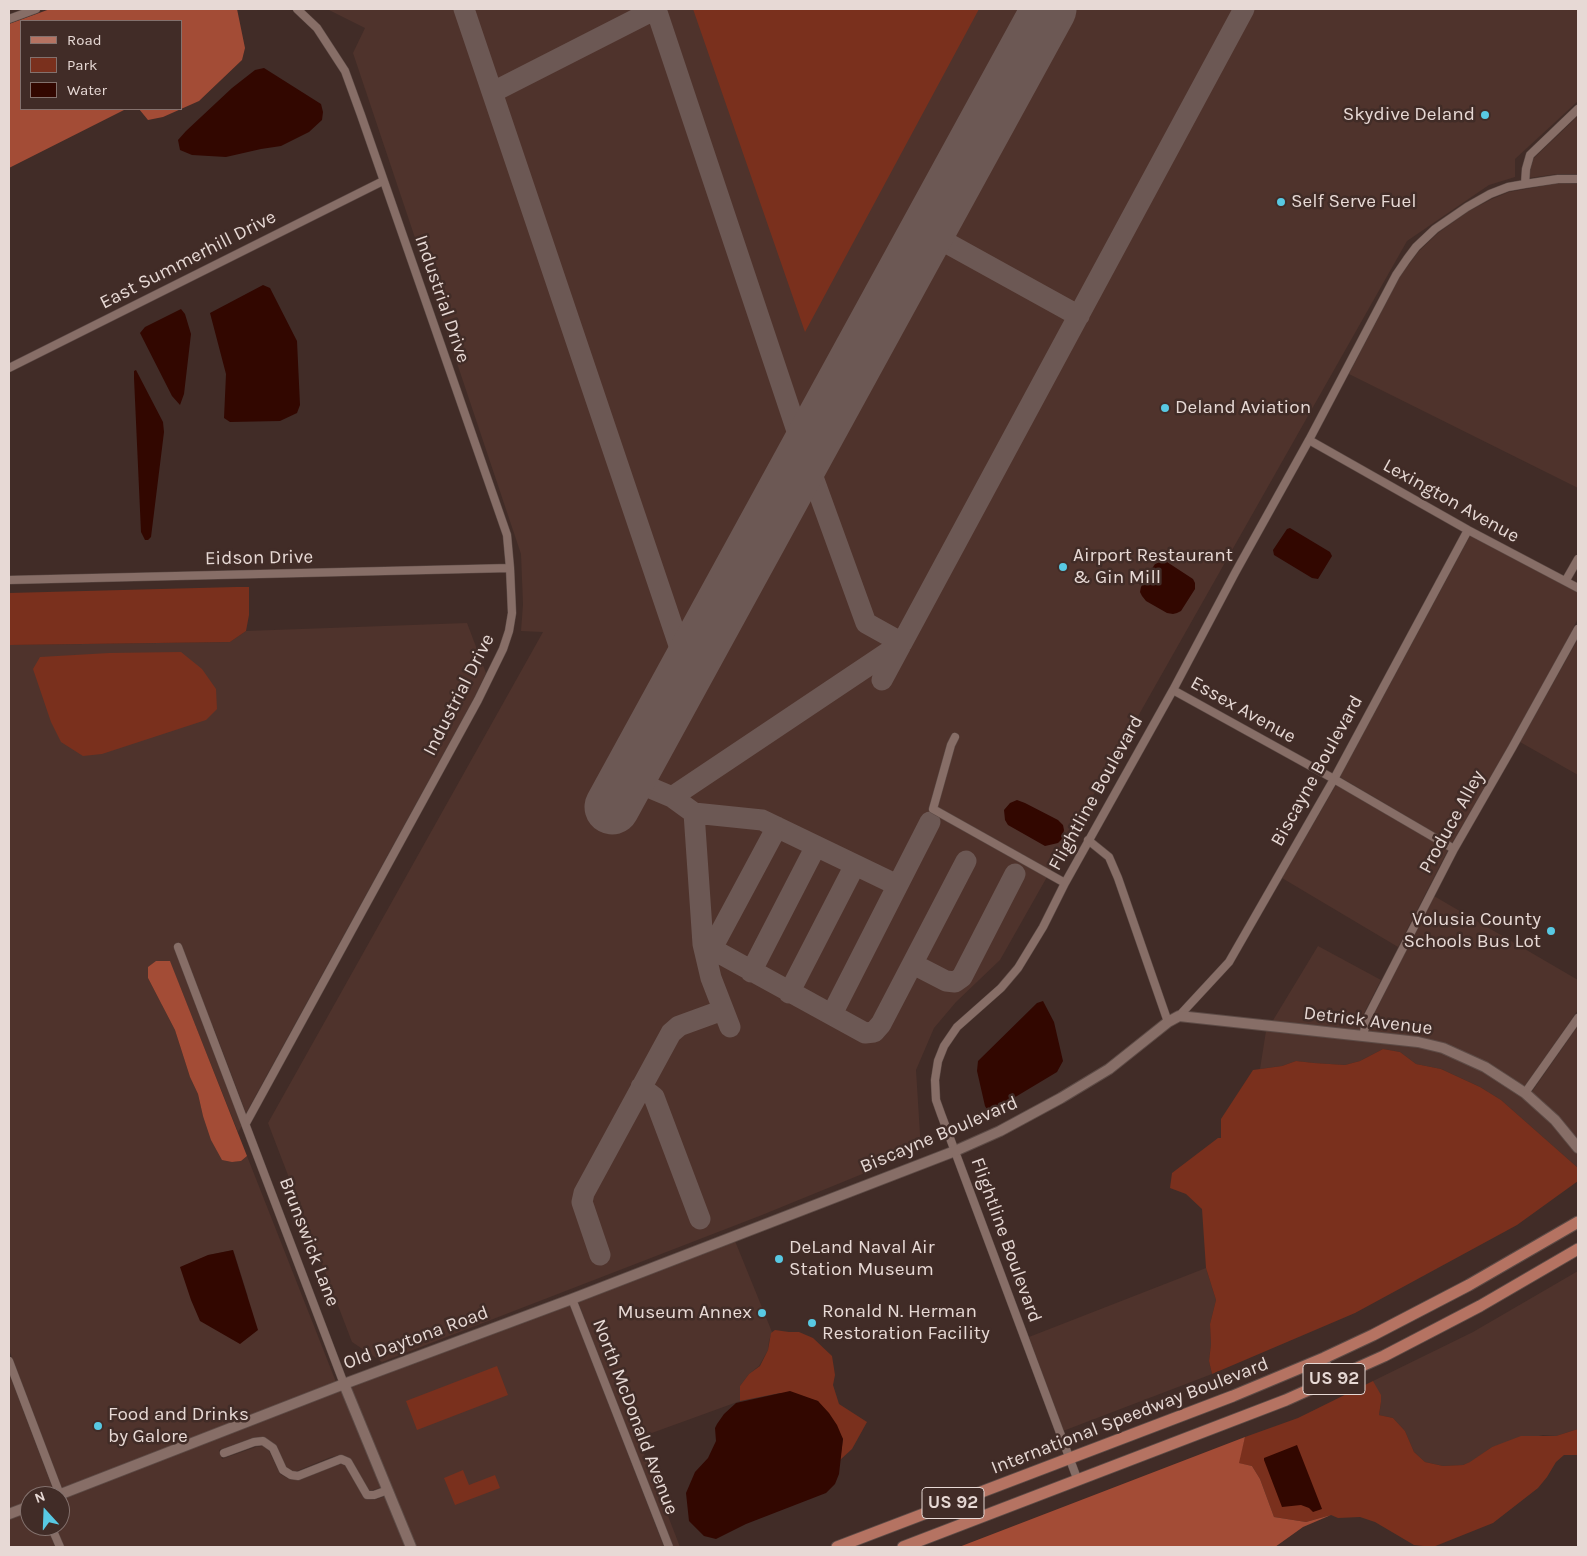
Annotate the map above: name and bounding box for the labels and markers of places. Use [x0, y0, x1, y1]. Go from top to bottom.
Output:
place label: Skydive Deland [1343, 104, 1475, 126]
marker: Skydive Deland [1479, 109, 1491, 121]
place label: Self Serve Fuel [1291, 191, 1417, 213]
marker: Self Serve Fuel [1275, 196, 1287, 208]
place label: Deland Aviation [1175, 397, 1311, 419]
marker: Deland Aviation [1159, 402, 1171, 414]
place label: Airport Restaurant & Gin Mill [1073, 545, 1233, 589]
marker: Airport Restaurant & Gin Mill [1057, 561, 1069, 573]
place label: Volusia County Schools Bus Lot [1403, 909, 1541, 953]
marker: Volusia County Schools Bus Lot [1545, 925, 1557, 937]
place label: DeLand Naval Air Station Museum [789, 1237, 935, 1281]
marker: DeLand Naval Air Station Museum [773, 1253, 785, 1265]
place label: Ronald N. Herman Restoration Facility [822, 1301, 990, 1345]
place label: Museum Annex [618, 1302, 752, 1324]
marker: Museum Annex [756, 1307, 768, 1319]
marker: Ronald N. Herman Restoration Facility [806, 1317, 818, 1329]
place label: Food and Drinks by Galore [108, 1404, 249, 1448]
marker: Food and Drinks by Galore [92, 1420, 104, 1432]

